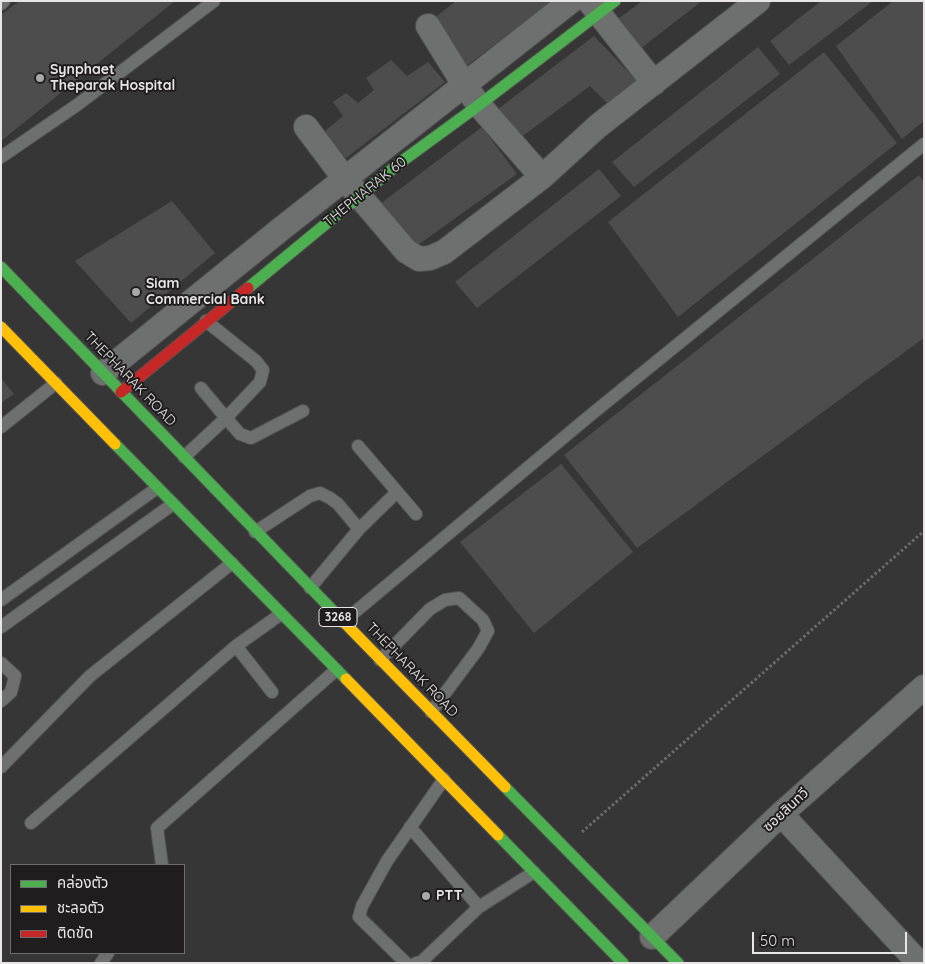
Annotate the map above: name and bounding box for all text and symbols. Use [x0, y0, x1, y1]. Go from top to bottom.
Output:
place label: Synphaet Theparak Hospital [50, 62, 175, 94]
marker: Synphaet Theparak Hospital [34, 72, 46, 84]
street label: THEPHARAK 60 [320, 154, 410, 230]
place label: Siam Commercial Bank [146, 276, 265, 308]
marker: Siam Commercial Bank [130, 286, 142, 298]
street label: THEPHARAK ROAD [81, 328, 179, 430]
road number: 3268 [319, 608, 357, 626]
street label: THEPHARAK ROAD [363, 619, 461, 721]
street label: ซอยสินทวี [760, 785, 812, 835]
legend [10, 864, 185, 954]
text: คล่องตัว [57, 873, 108, 892]
place label: PTT [436, 888, 462, 904]
marker: PTT [420, 890, 432, 902]
text: ชะลอตัว [57, 898, 104, 917]
scale bar [755, 922, 910, 954]
text: ติดขัด [57, 923, 93, 942]
text: 50 m [760, 931, 795, 950]

